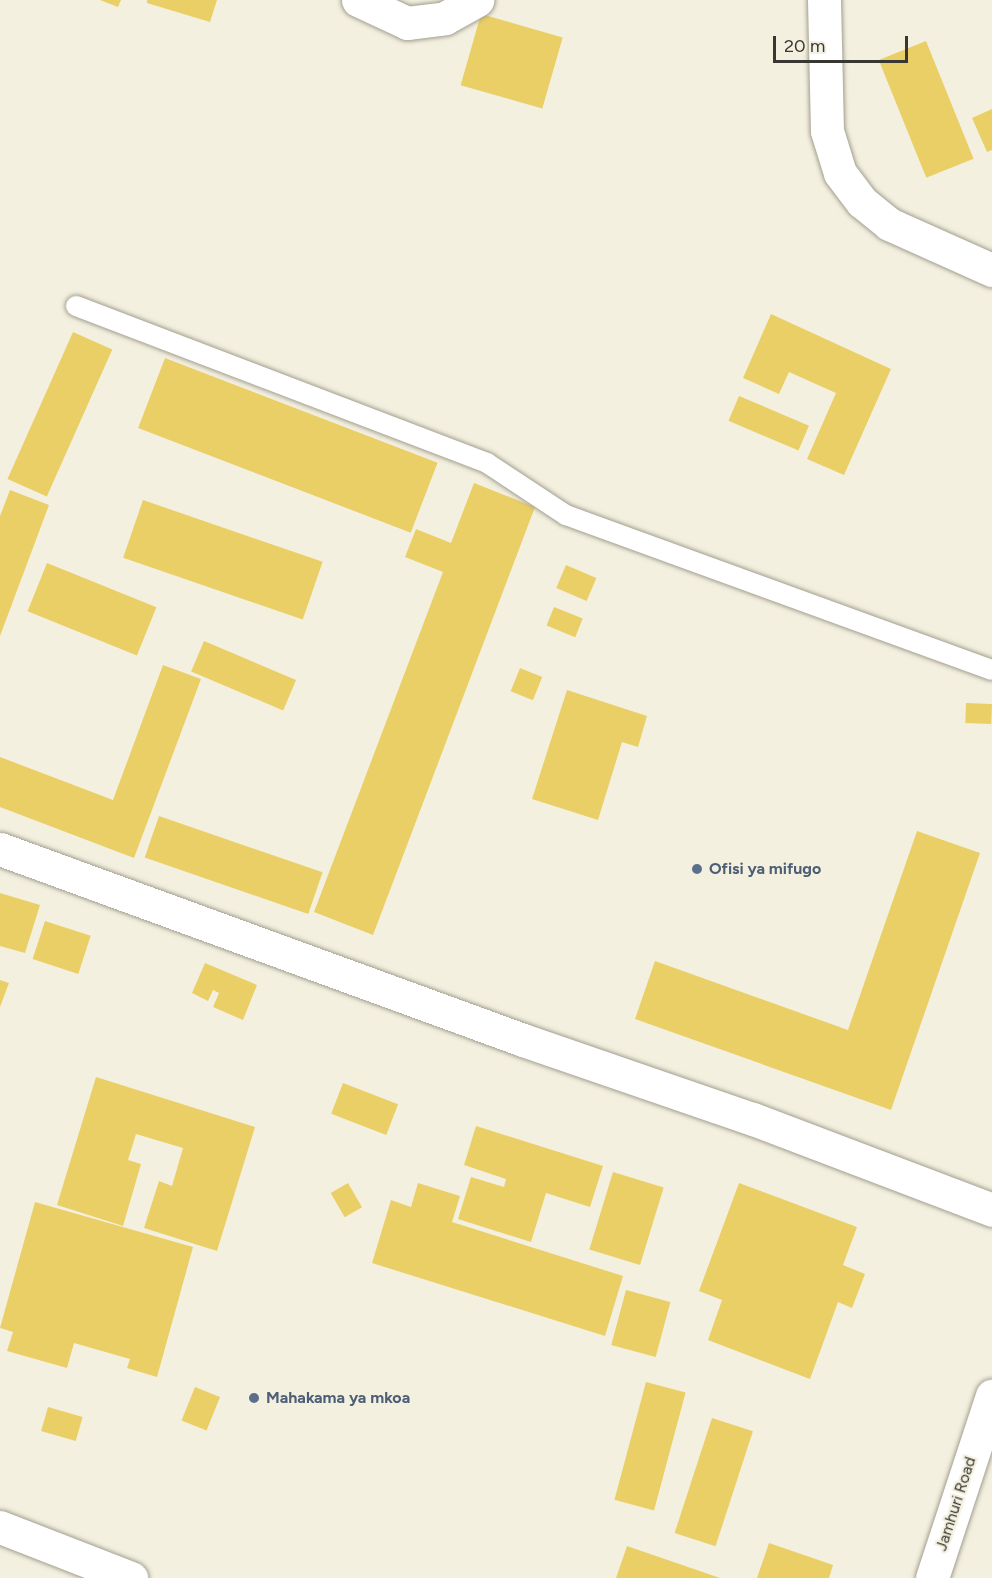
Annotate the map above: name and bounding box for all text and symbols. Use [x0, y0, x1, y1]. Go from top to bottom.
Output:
scale bar [776, 24, 911, 62]
text: 20 m [784, 35, 825, 57]
place label: Ofisi ya mifugo [709, 859, 821, 879]
marker: Ofisi ya mifugo [690, 862, 704, 876]
place label: Mahakama ya mkoa [266, 1388, 410, 1408]
marker: Mahakama ya mkoa [247, 1391, 261, 1405]
street label: Jamhuri Road [932, 1455, 980, 1553]

